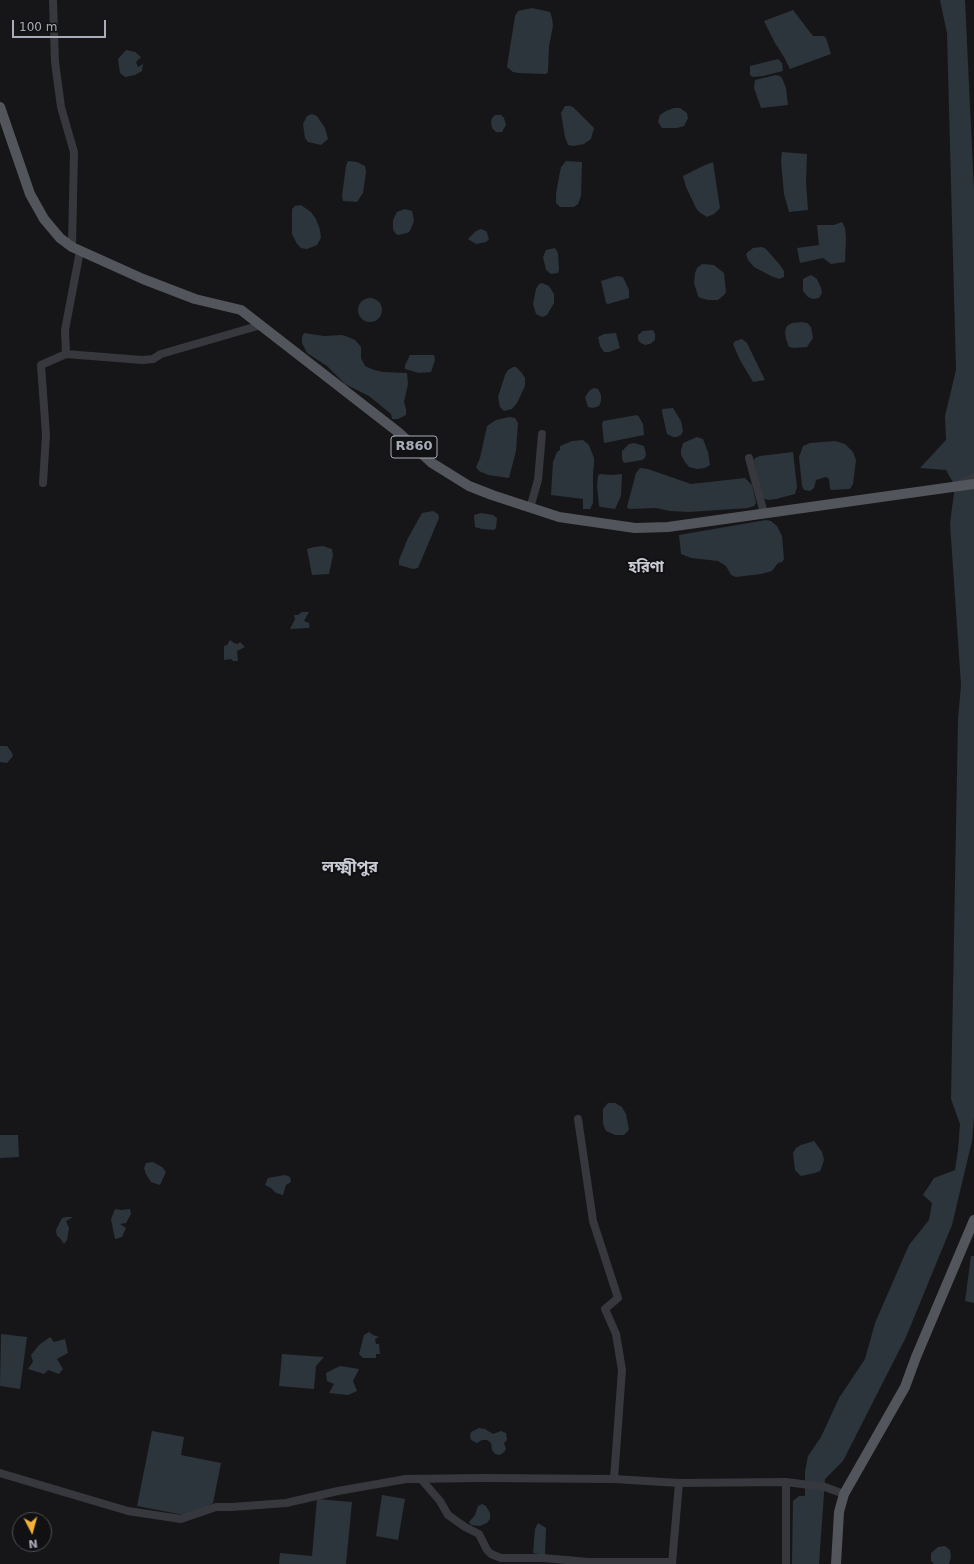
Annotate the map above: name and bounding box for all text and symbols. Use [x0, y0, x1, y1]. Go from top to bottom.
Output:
scale bar [14, 12, 108, 38]
text: 100 m [19, 20, 57, 34]
road number: R860 [391, 436, 437, 458]
district label: হরিণা [628, 559, 664, 577]
district label: লক্ষ্মীপুর [322, 858, 378, 878]
north arrow [12, 1512, 52, 1552]
text: N [28, 1536, 38, 1550]

